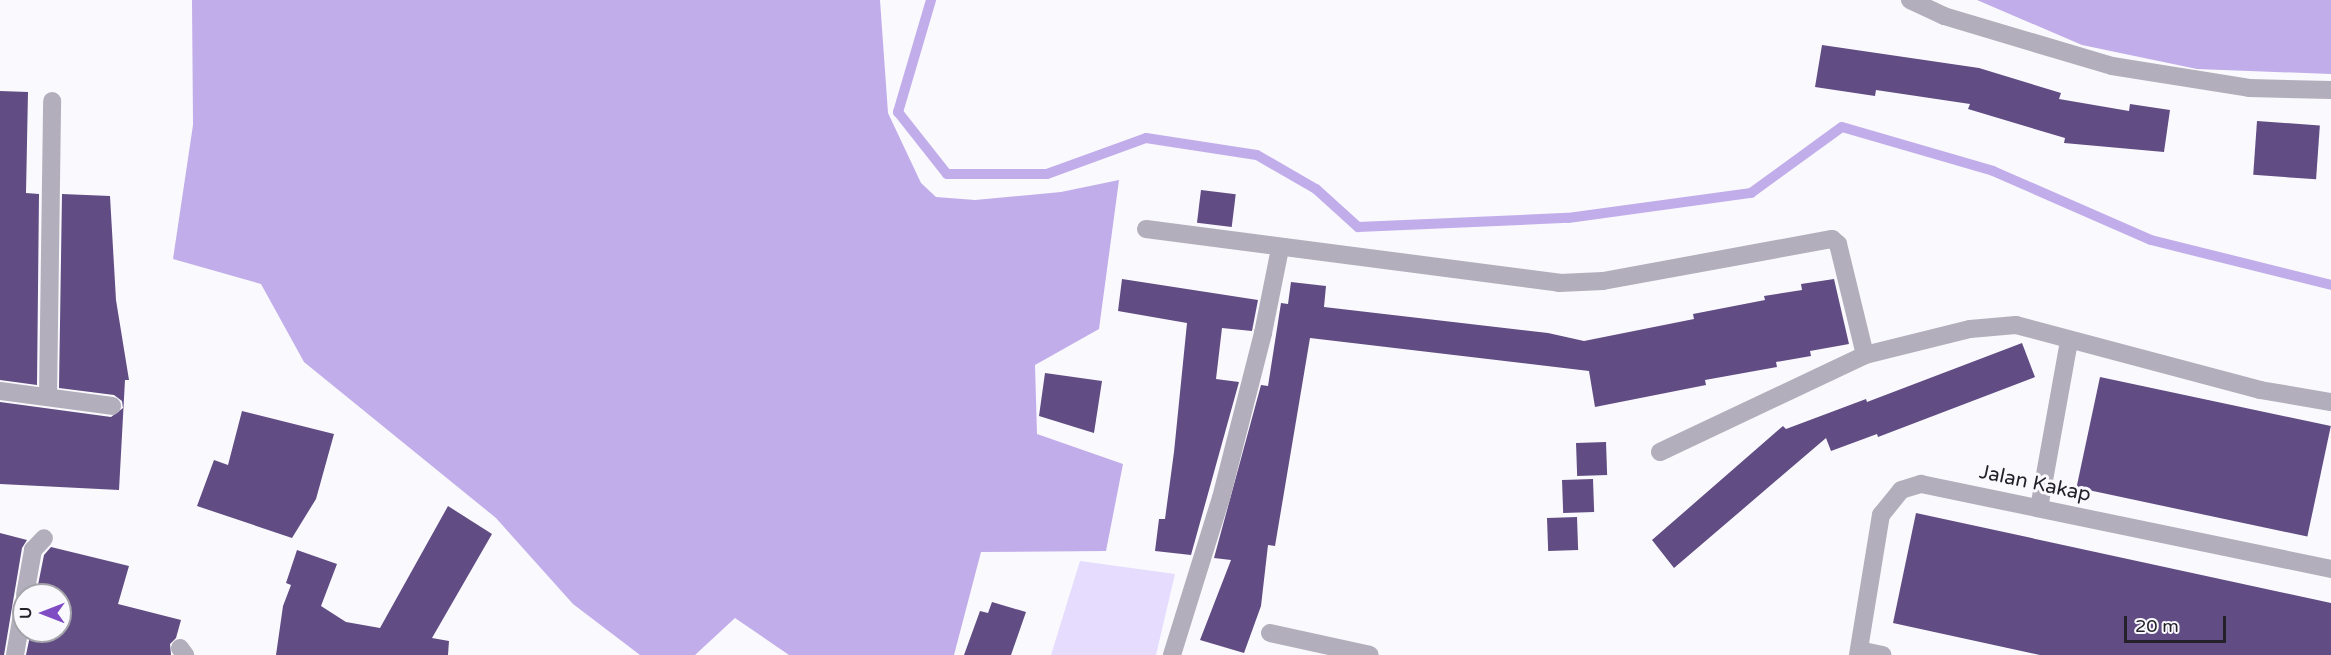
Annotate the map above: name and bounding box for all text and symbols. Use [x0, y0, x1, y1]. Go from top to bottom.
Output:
street label: Jalan Kakap [1977, 460, 2093, 508]
north arrow [12, 583, 72, 643]
scale bar [2127, 604, 2229, 642]
text: U [16, 607, 36, 619]
text: 20 m [2135, 615, 2179, 637]

